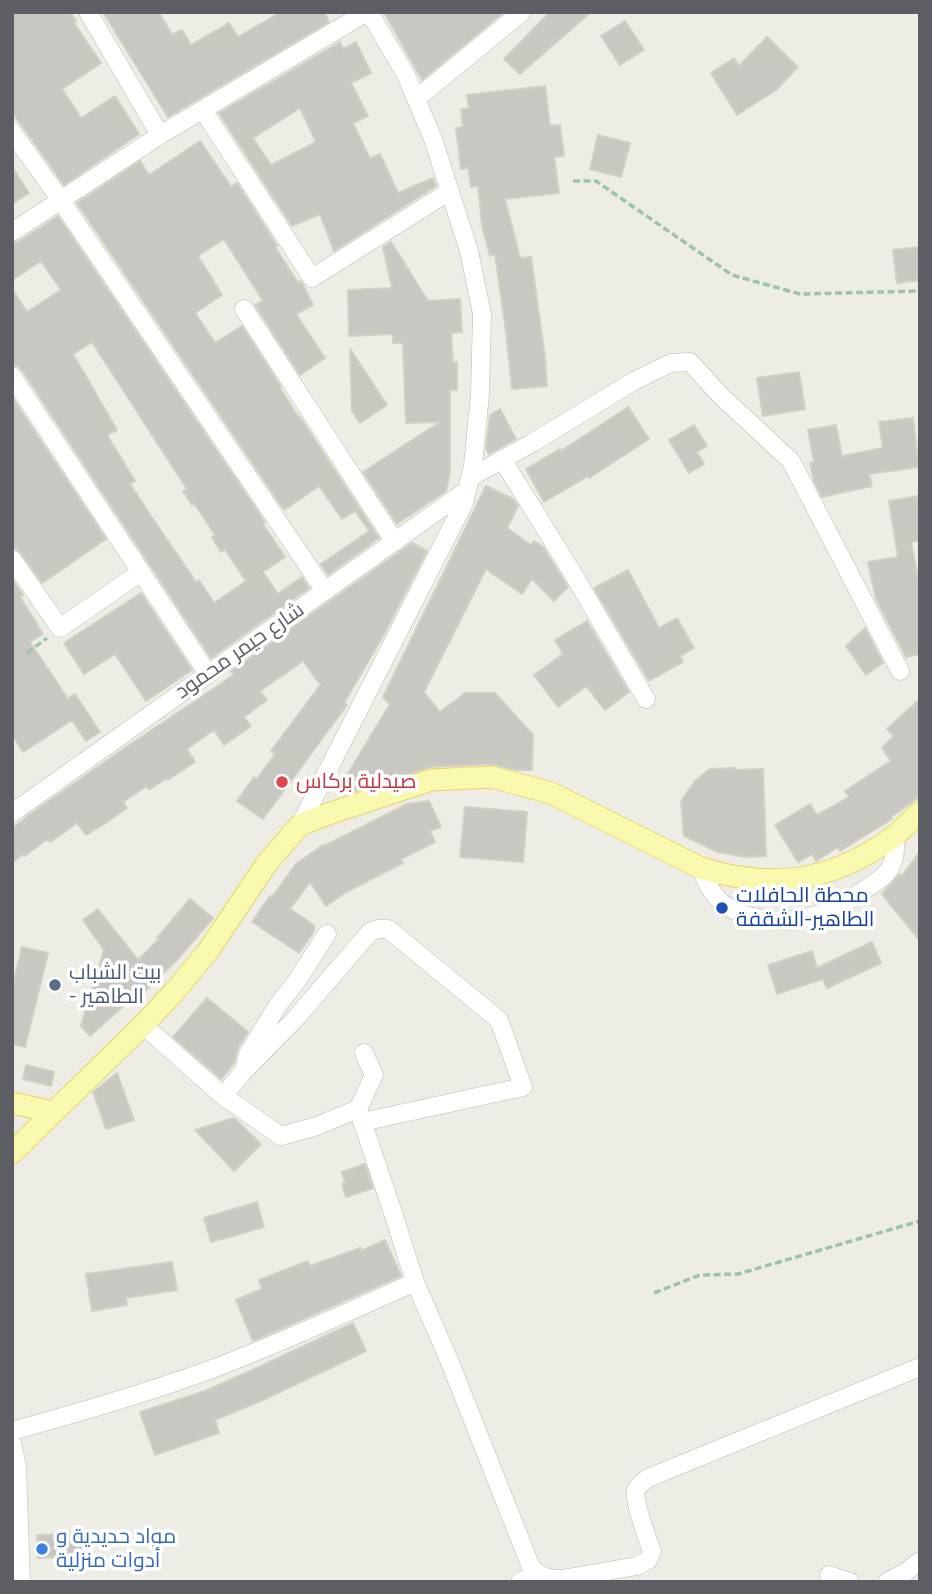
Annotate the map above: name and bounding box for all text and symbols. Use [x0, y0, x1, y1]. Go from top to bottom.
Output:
street label: شارع حيمر محمود [171, 597, 309, 705]
place label: صيدلية بركاس [296, 769, 416, 795]
marker: صيدلية بركاس [274, 774, 290, 790]
place label: محطة الحافلات الطاهير-الشقفة [736, 883, 874, 933]
marker: محطة الحافلات الطاهير-الشقفة [714, 900, 730, 916]
place label: بيت الشباب - الطاهير [69, 960, 161, 1010]
marker: بيت الشباب - الطاهير [47, 977, 63, 993]
place label: مواد حديدية و أدوات منزلية [56, 1524, 176, 1574]
marker: مواد حديدية و أدوات منزلية [34, 1541, 50, 1557]

